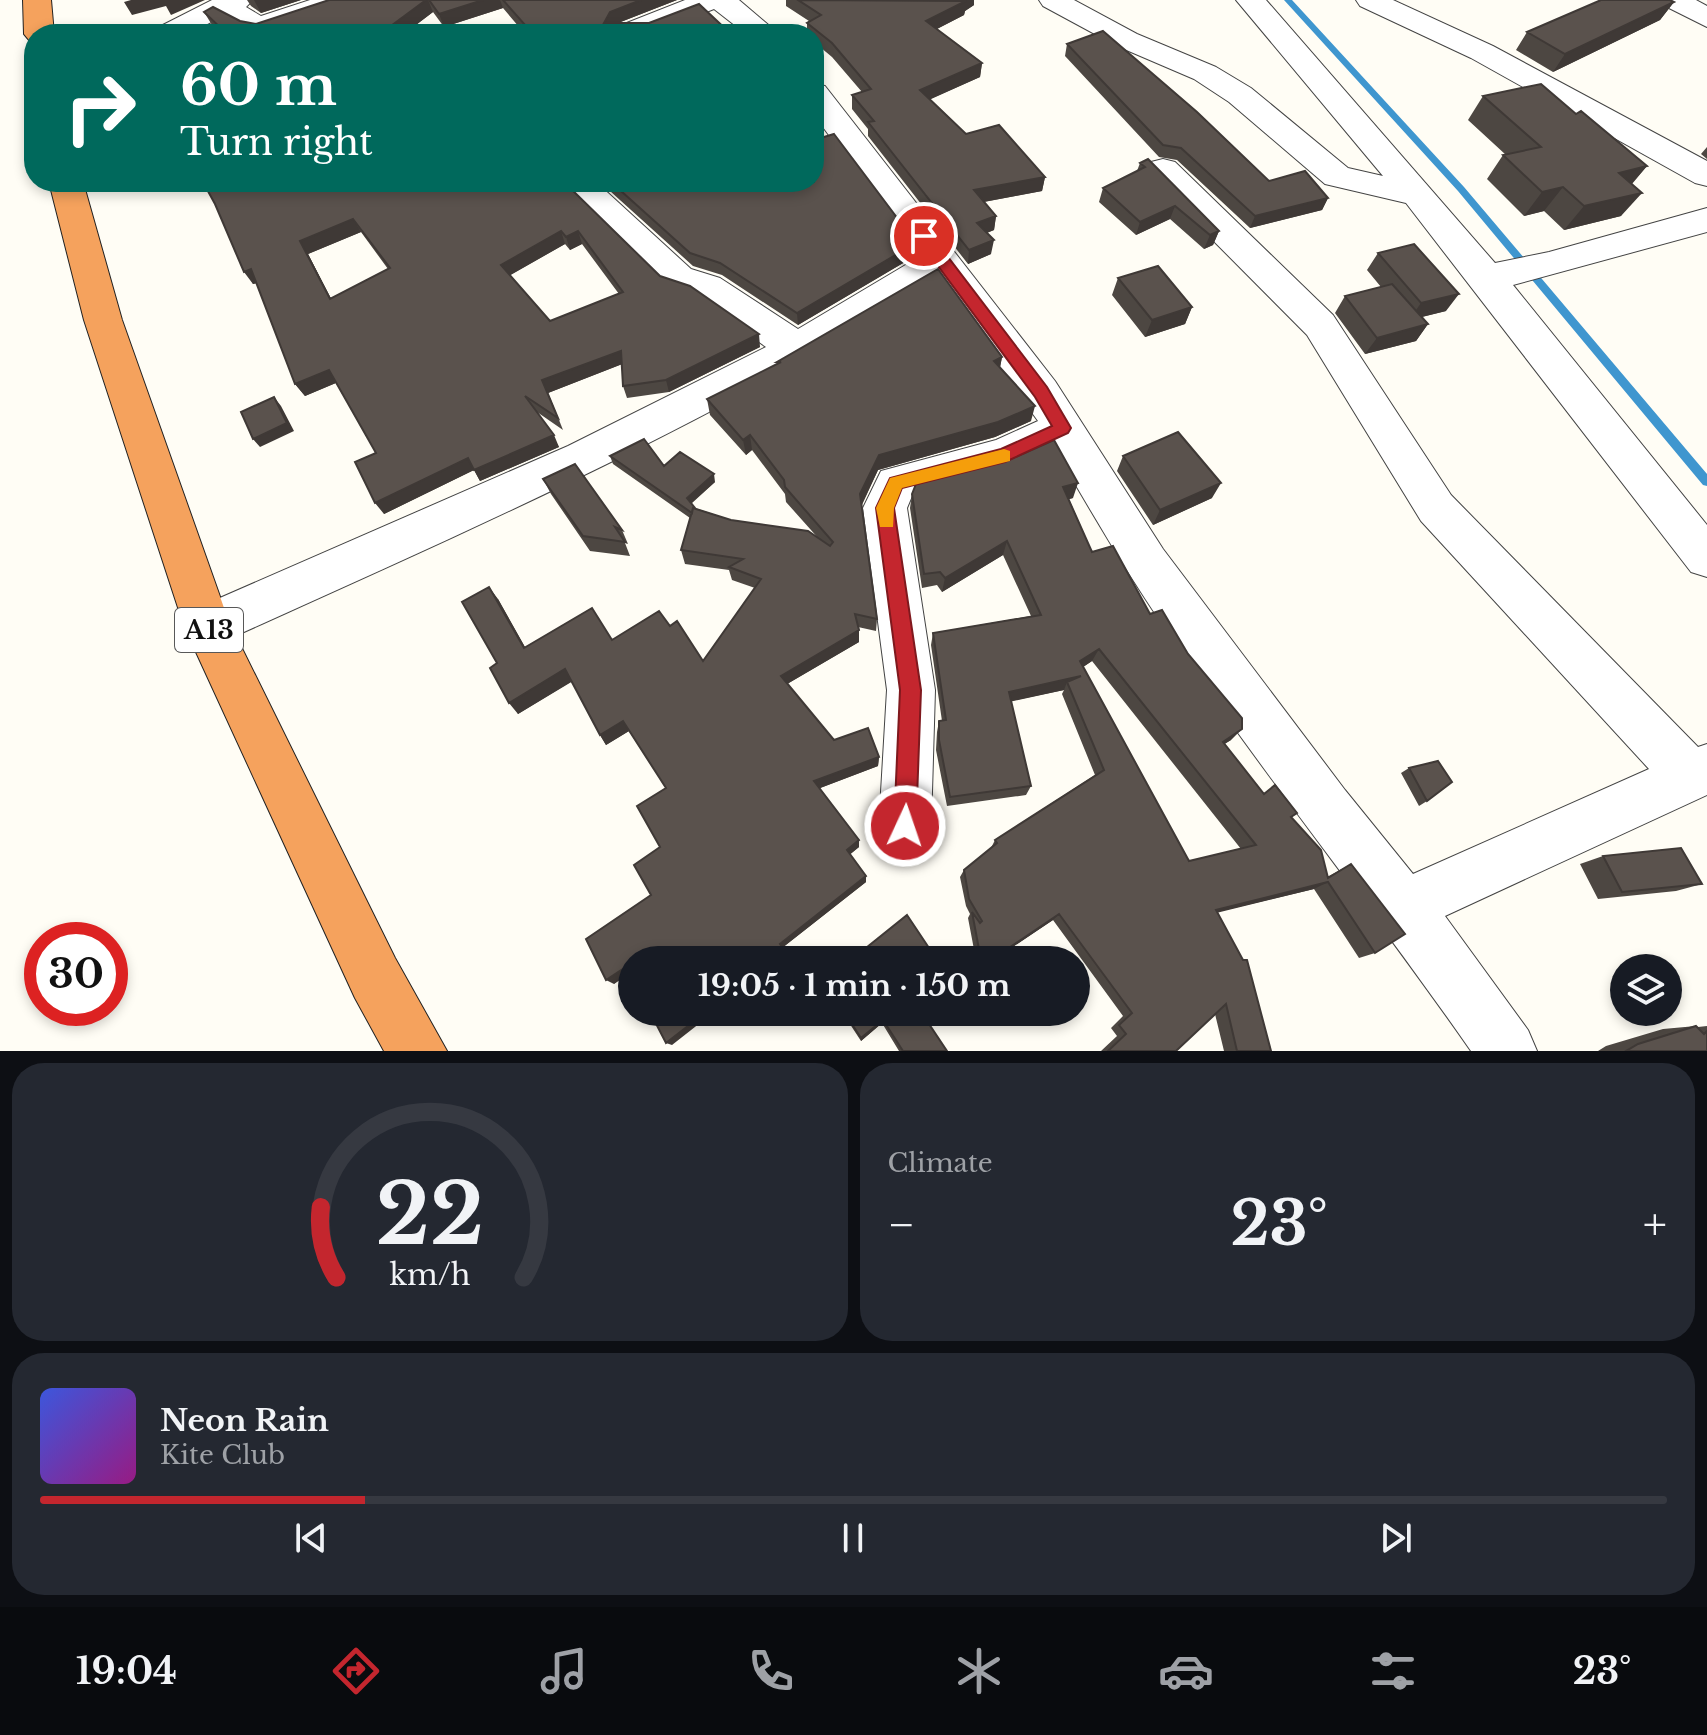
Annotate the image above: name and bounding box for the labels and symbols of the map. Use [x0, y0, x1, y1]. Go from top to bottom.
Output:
pin [890, 202, 958, 270]
road number: A13 [175, 608, 243, 652]
position arrow [863, 784, 947, 868]
speed limit sign: 30 [24, 922, 128, 1026]

